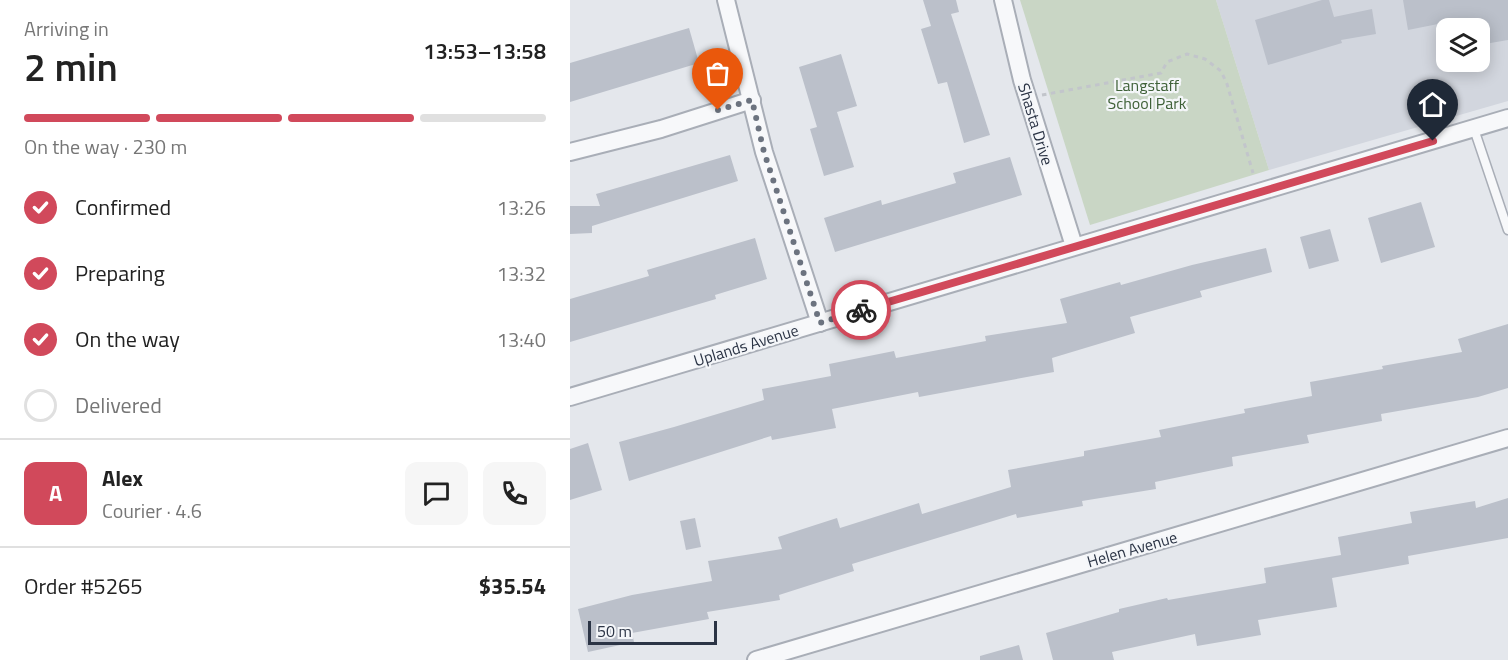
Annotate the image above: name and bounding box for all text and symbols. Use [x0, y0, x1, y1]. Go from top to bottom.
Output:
text: Arriving in [24, 13, 109, 44]
map controls [1436, 18, 1490, 72]
button: layers [1436, 18, 1490, 72]
text: 13:53–13:58 [423, 34, 546, 68]
text: 2 min [24, 37, 118, 96]
pin [692, 48, 743, 110]
icon: bag [701, 57, 734, 90]
park label: Langstaff School Park [1108, 73, 1187, 115]
pin [1407, 79, 1458, 141]
street label: Shasta Drive [1012, 80, 1060, 168]
icon: home [1416, 88, 1449, 121]
text: On the way · 230 m [24, 131, 187, 162]
text: Confirmed [75, 190, 171, 224]
icon: check [24, 191, 57, 224]
text: 13:26 [497, 192, 546, 223]
text: Preparing [75, 256, 165, 290]
icon: check [24, 257, 57, 290]
text: 13:32 [497, 258, 546, 289]
courier [831, 280, 891, 340]
icon: bike [845, 294, 878, 327]
street label: Uplands Avenue [691, 318, 801, 372]
text: On the way [75, 322, 180, 356]
icon: check [24, 323, 57, 356]
text: 13:40 [497, 324, 546, 355]
text: Delivered [75, 388, 162, 422]
text: Alex [102, 461, 143, 495]
button: chat [405, 462, 468, 525]
button: phone [483, 462, 546, 525]
text: A [49, 476, 62, 510]
text: Courier · 4.6 [102, 495, 202, 526]
street label: Helen Avenue [1084, 525, 1180, 573]
text: Order #5265 [24, 569, 143, 603]
text: $35.54 [479, 569, 546, 603]
scale bar [588, 618, 717, 646]
text: 50 m [597, 619, 632, 643]

